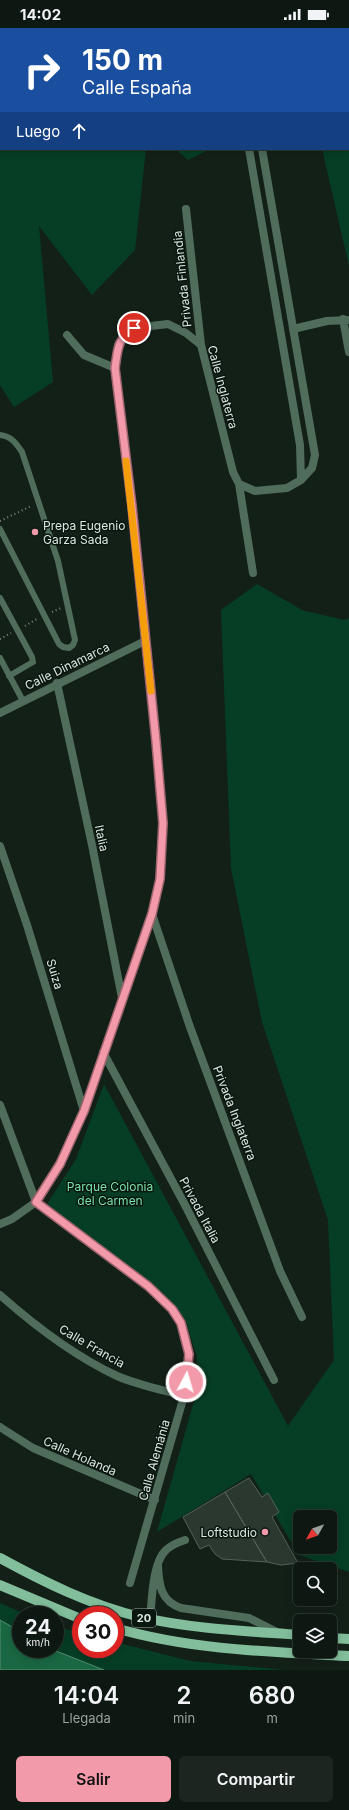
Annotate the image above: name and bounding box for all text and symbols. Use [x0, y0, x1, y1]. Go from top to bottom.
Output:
text: 14:02 [20, 5, 61, 24]
text: 150 m [82, 43, 163, 77]
icon: right [16, 44, 68, 96]
text: Calle España [82, 77, 192, 98]
icon: ahead [68, 120, 90, 142]
text: Luego [16, 122, 60, 141]
street label: Privada Finlandia [169, 230, 195, 328]
pin [117, 311, 151, 345]
icon: arrive [123, 317, 145, 339]
street label: Calle Inglaterra [205, 344, 241, 430]
place label: Prepa Eugenio Garza Sada [43, 518, 125, 547]
marker: Prepa Eugenio Garza Sada [30, 527, 40, 537]
street label: Calle Dinamarca [22, 639, 112, 693]
street label: Italia [92, 823, 112, 853]
street label: Suiza [43, 957, 67, 991]
street label: Privada Inglaterra [210, 1064, 260, 1162]
street label: Privada Italia [176, 1174, 224, 1246]
park label: Parque Colonia del Carmen [67, 1179, 153, 1208]
street label: Calle Francia [57, 1321, 127, 1371]
position arrow [165, 1361, 207, 1403]
street label: Calle Alemánia [135, 1418, 173, 1502]
street label: Calle Holanda [41, 1433, 119, 1479]
north arrow [293, 1510, 337, 1554]
map controls [293, 1510, 337, 1658]
place label: Loftstudio [200, 1525, 257, 1540]
marker: Loftstudio [260, 1527, 270, 1537]
button: search [293, 1562, 337, 1606]
speed limit sign: 30 [72, 1606, 124, 1658]
road number: 20 [132, 1609, 156, 1627]
button: layers [293, 1614, 337, 1658]
text: 24 [25, 1615, 51, 1639]
text: km/h [26, 1636, 50, 1648]
text: 14:04 [54, 1681, 119, 1710]
text: 2 [177, 1681, 192, 1710]
text: 680 [249, 1681, 295, 1710]
text: Llegada [62, 1710, 111, 1726]
text: min [173, 1710, 195, 1726]
text: m [266, 1710, 278, 1726]
button: Salir [16, 1756, 171, 1802]
button: Compartir [179, 1756, 333, 1802]

